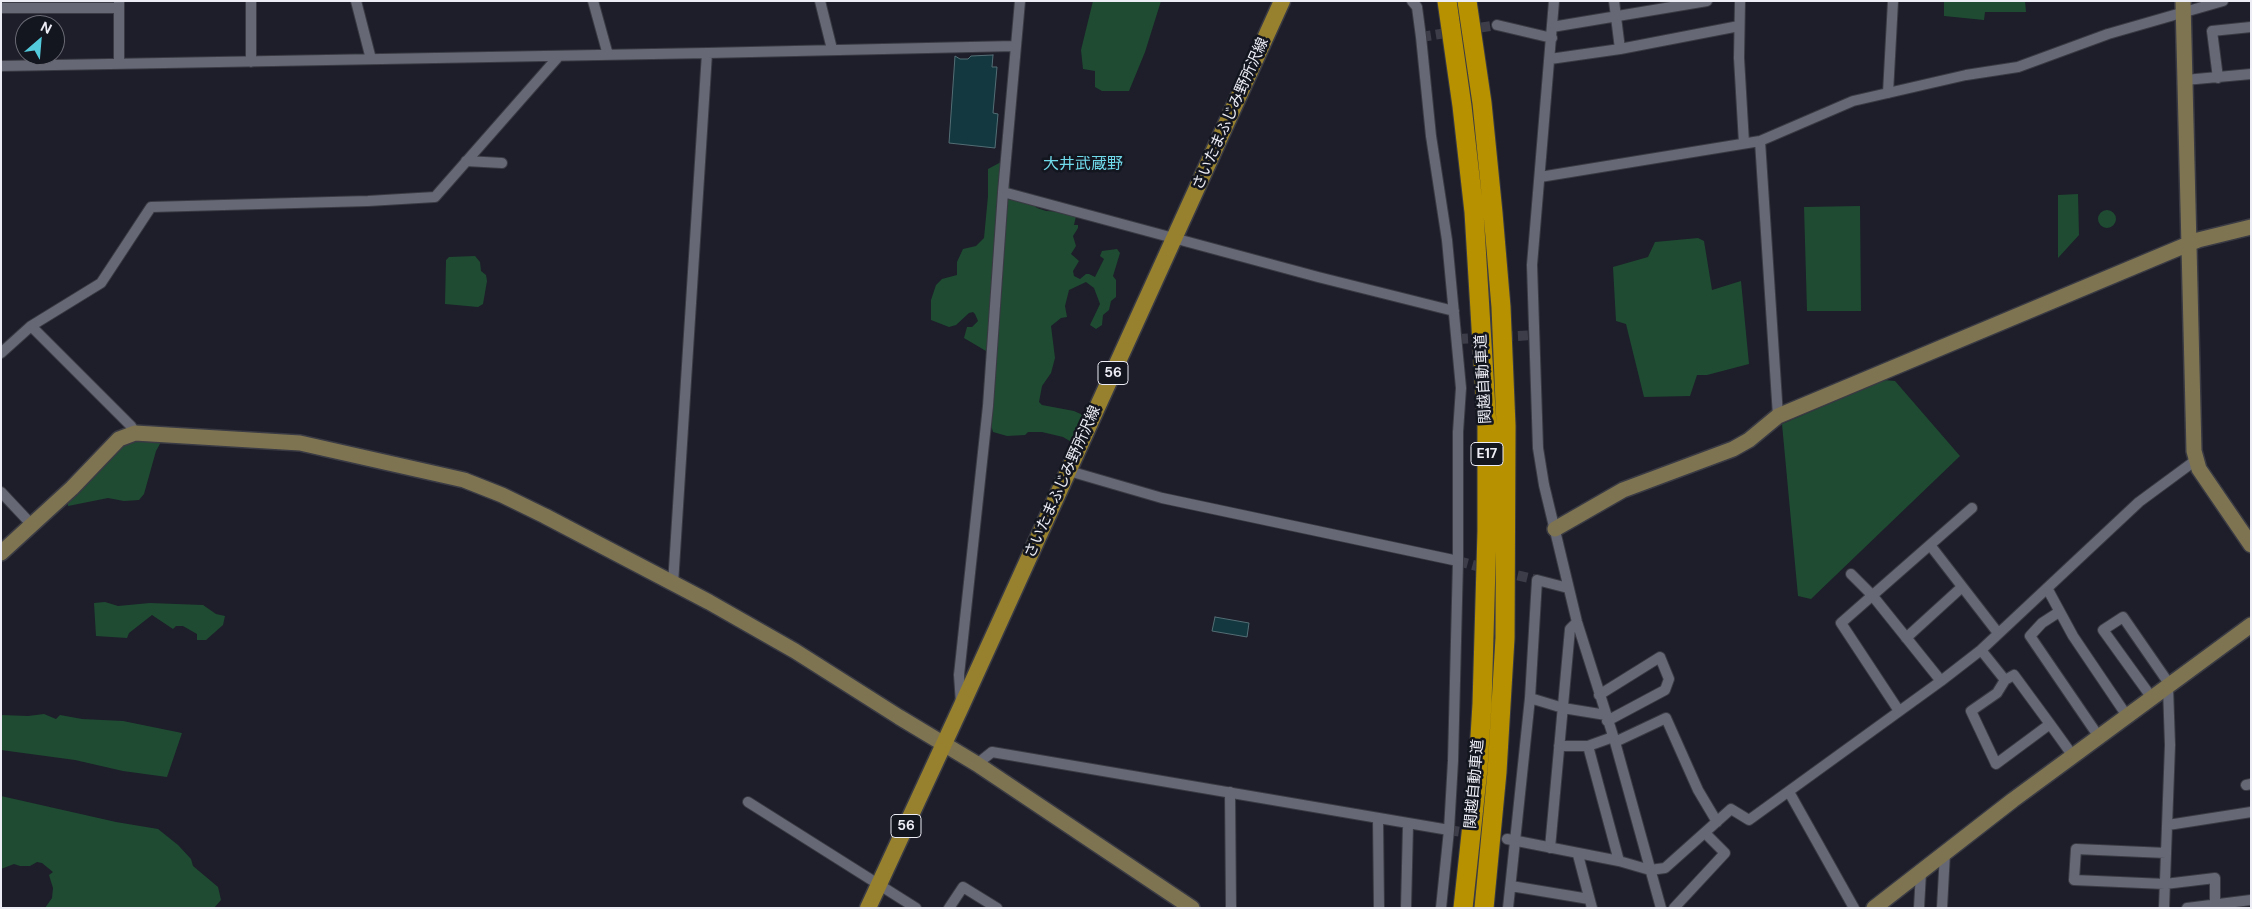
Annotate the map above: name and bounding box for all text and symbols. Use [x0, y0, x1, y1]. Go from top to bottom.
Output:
north arrow [15, 15, 65, 65]
text: N [38, 17, 55, 38]
street label: さいたまふじみ野所沢線 [1189, 35, 1273, 193]
district label: 大井武蔵野 [1043, 155, 1123, 175]
street label: 関越自動車道 [1473, 334, 1495, 424]
road number: 56 [1098, 362, 1128, 384]
street label: さいたまふじみ野所沢線 [1021, 403, 1105, 561]
road number: E17 [1471, 442, 1503, 466]
street label: 関越自動車道 [1462, 738, 1488, 830]
road number: 56 [891, 814, 921, 838]

